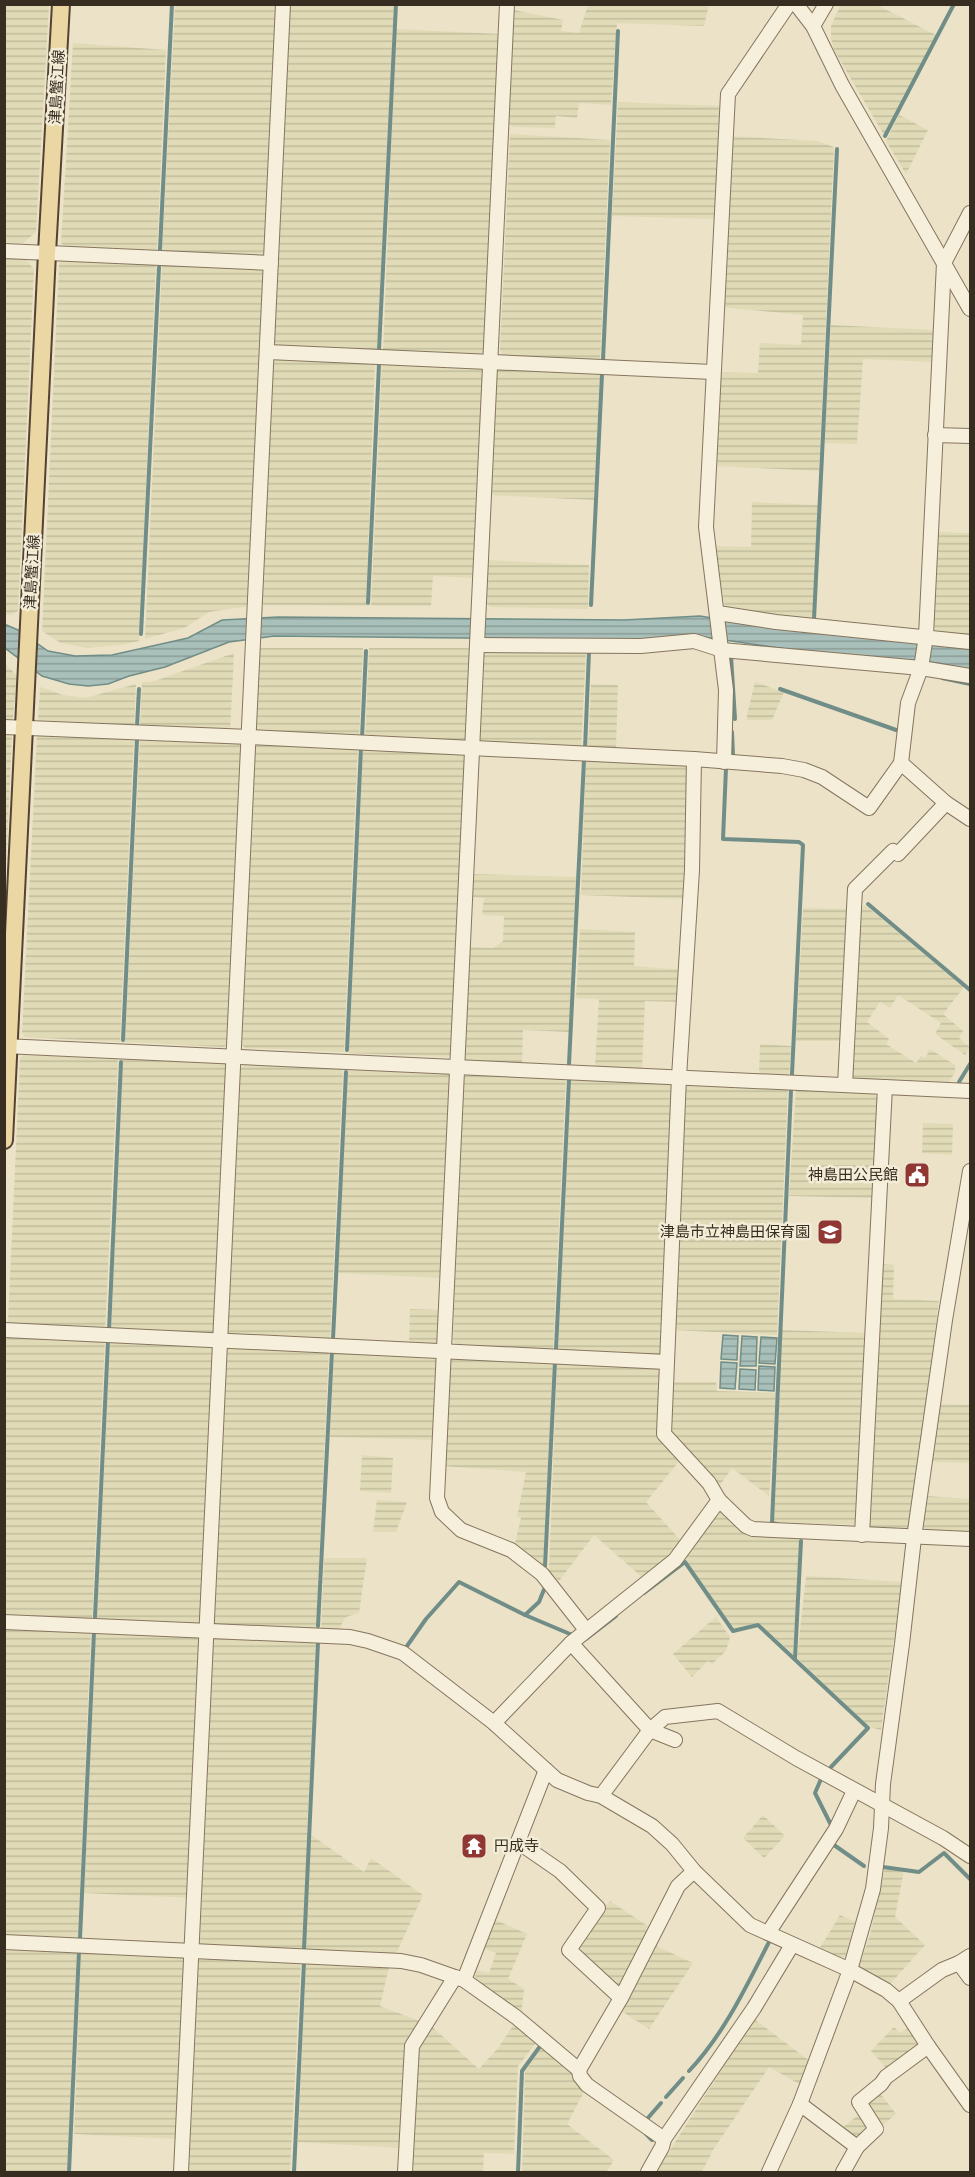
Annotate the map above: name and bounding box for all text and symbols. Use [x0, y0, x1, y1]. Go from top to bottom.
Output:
street label: 津島蟹江線 [47, 49, 67, 125]
street label: 津島蟹江線 [22, 534, 42, 610]
public building icon: 神島田公民館 [902, 1160, 932, 1190]
place label: 神島田公民館 [808, 1167, 898, 1183]
school or university icon: 津島市立神島田保育園 [815, 1217, 845, 1247]
place label: 津島市立神島田保育園 [660, 1224, 810, 1240]
temple icon: 円成寺 [459, 1831, 489, 1861]
place label: 円成寺 [494, 1838, 539, 1854]

